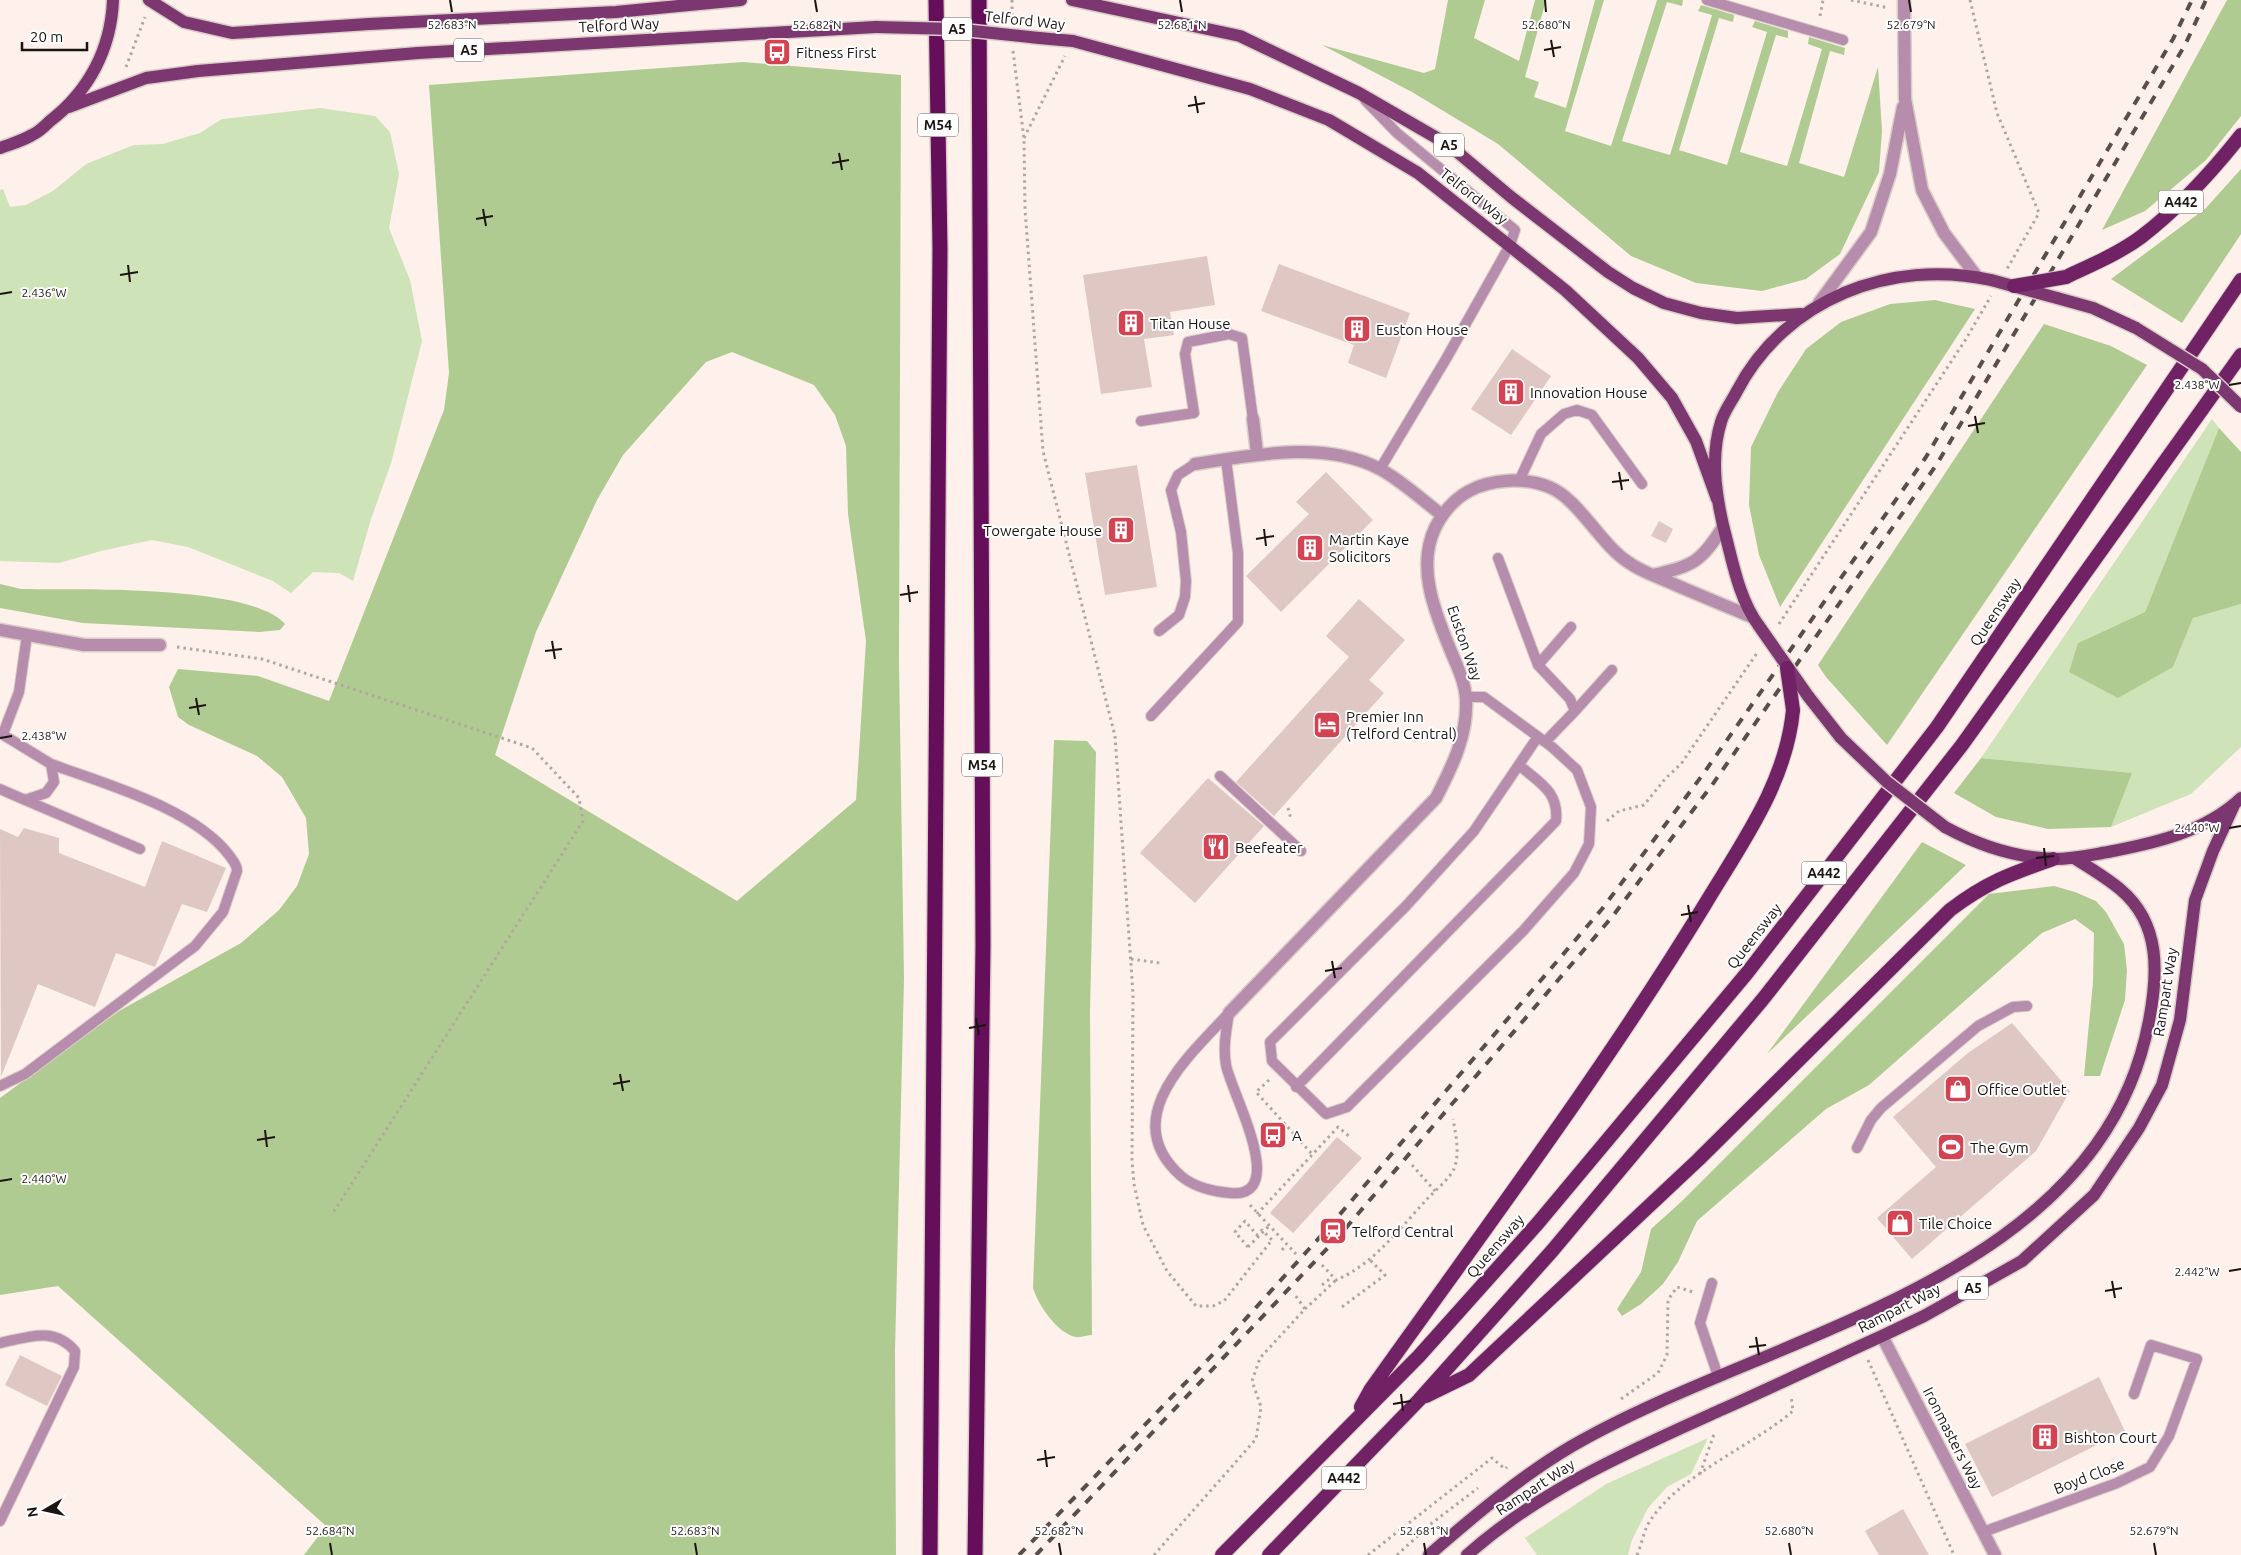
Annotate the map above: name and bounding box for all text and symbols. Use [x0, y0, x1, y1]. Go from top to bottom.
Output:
street label: Telford Way [984, 7, 1066, 33]
street label: Telford Way [578, 14, 660, 36]
text: 52.683°N [427, 18, 477, 31]
text: 52.682°N [792, 18, 842, 31]
road number: A5 [942, 18, 972, 40]
text: 52.681°N [1157, 18, 1207, 31]
text: 52.680°N [1521, 18, 1571, 31]
text: 52.679°N [1886, 18, 1936, 31]
scale bar [22, 20, 88, 52]
text: 20 m [30, 28, 63, 45]
bus stop icon: Fitness First [762, 37, 792, 67]
road number: A5 [454, 38, 484, 62]
place label: Fitness First [796, 44, 876, 61]
road number: M54 [918, 114, 958, 136]
road number: A5 [1434, 134, 1464, 156]
street label: Telford Way [1437, 164, 1511, 228]
road number: A442 [2158, 190, 2204, 213]
text: 2.436°W [22, 286, 67, 299]
building icon: Titan House [1116, 308, 1146, 338]
building icon: Euston House [1342, 314, 1372, 344]
place label: Titan House [1150, 315, 1230, 332]
place label: Euston House [1376, 321, 1469, 338]
building icon: Innovation House [1496, 377, 1526, 407]
text: 2.438°W [2175, 378, 2220, 391]
place label: Innovation House [1530, 384, 1648, 401]
building icon: Towergate House [1106, 515, 1136, 545]
place label: Towergate House [984, 522, 1102, 539]
place label: Martin Kaye Solicitors [1329, 531, 1409, 565]
building icon: Martin Kaye Solicitors [1295, 533, 1325, 563]
street label: Queensway [1966, 575, 2024, 649]
street label: Euston Way [1444, 603, 1486, 683]
place label: Premier Inn (Telford Central) [1346, 708, 1457, 742]
hotel icon: Premier Inn (Telford Central) [1312, 710, 1342, 740]
text: 2.438°W [22, 729, 67, 742]
road number: M54 [962, 754, 1002, 776]
text: 2.440°W [2175, 821, 2220, 834]
restaurant icon: Beefeater [1201, 832, 1231, 862]
place label: Beefeater [1235, 839, 1303, 856]
road number: A442 [1802, 861, 1846, 884]
street label: Queensway [1723, 900, 1785, 972]
street label: Rampart Way [2150, 946, 2180, 1038]
shop icon: Office Outlet [1943, 1074, 1973, 1104]
place label: Office Outlet [1977, 1081, 2067, 1098]
bus stop icon: A [1258, 1120, 1288, 1150]
place label: A [1292, 1127, 1302, 1144]
sports icon: The Gym [1936, 1132, 1966, 1162]
place label: The Gym [1970, 1139, 2029, 1156]
text: 2.440°W [22, 1172, 67, 1185]
shop icon: Tile Choice [1885, 1208, 1915, 1238]
street label: Queensway [1463, 1211, 1527, 1281]
place label: Tile Choice [1919, 1215, 1992, 1232]
station icon: Telford Central [1318, 1216, 1348, 1246]
place label: Telford Central [1352, 1223, 1453, 1240]
text: 2.442°W [2175, 1265, 2220, 1278]
road number: A5 [1958, 1276, 1988, 1300]
street label: Rampart Way [1855, 1280, 1943, 1336]
street label: Ironmasters Way [1920, 1384, 1986, 1492]
building icon: Bishton Court [2030, 1422, 2060, 1452]
place label: Bishton Court [2064, 1429, 2157, 1446]
street label: Rampart Way [1493, 1455, 1577, 1519]
street label: Boyd Close [2051, 1455, 2127, 1497]
road number: A442 [1322, 1466, 1366, 1490]
north arrow [20, 1485, 70, 1535]
text: N [23, 1506, 41, 1518]
text: 52.684°N [305, 1524, 355, 1537]
text: 52.683°N [670, 1524, 720, 1537]
text: 52.682°N [1034, 1524, 1084, 1537]
text: 52.681°N [1399, 1524, 1449, 1537]
text: 52.680°N [1764, 1524, 1814, 1537]
text: 52.679°N [2129, 1524, 2179, 1537]

